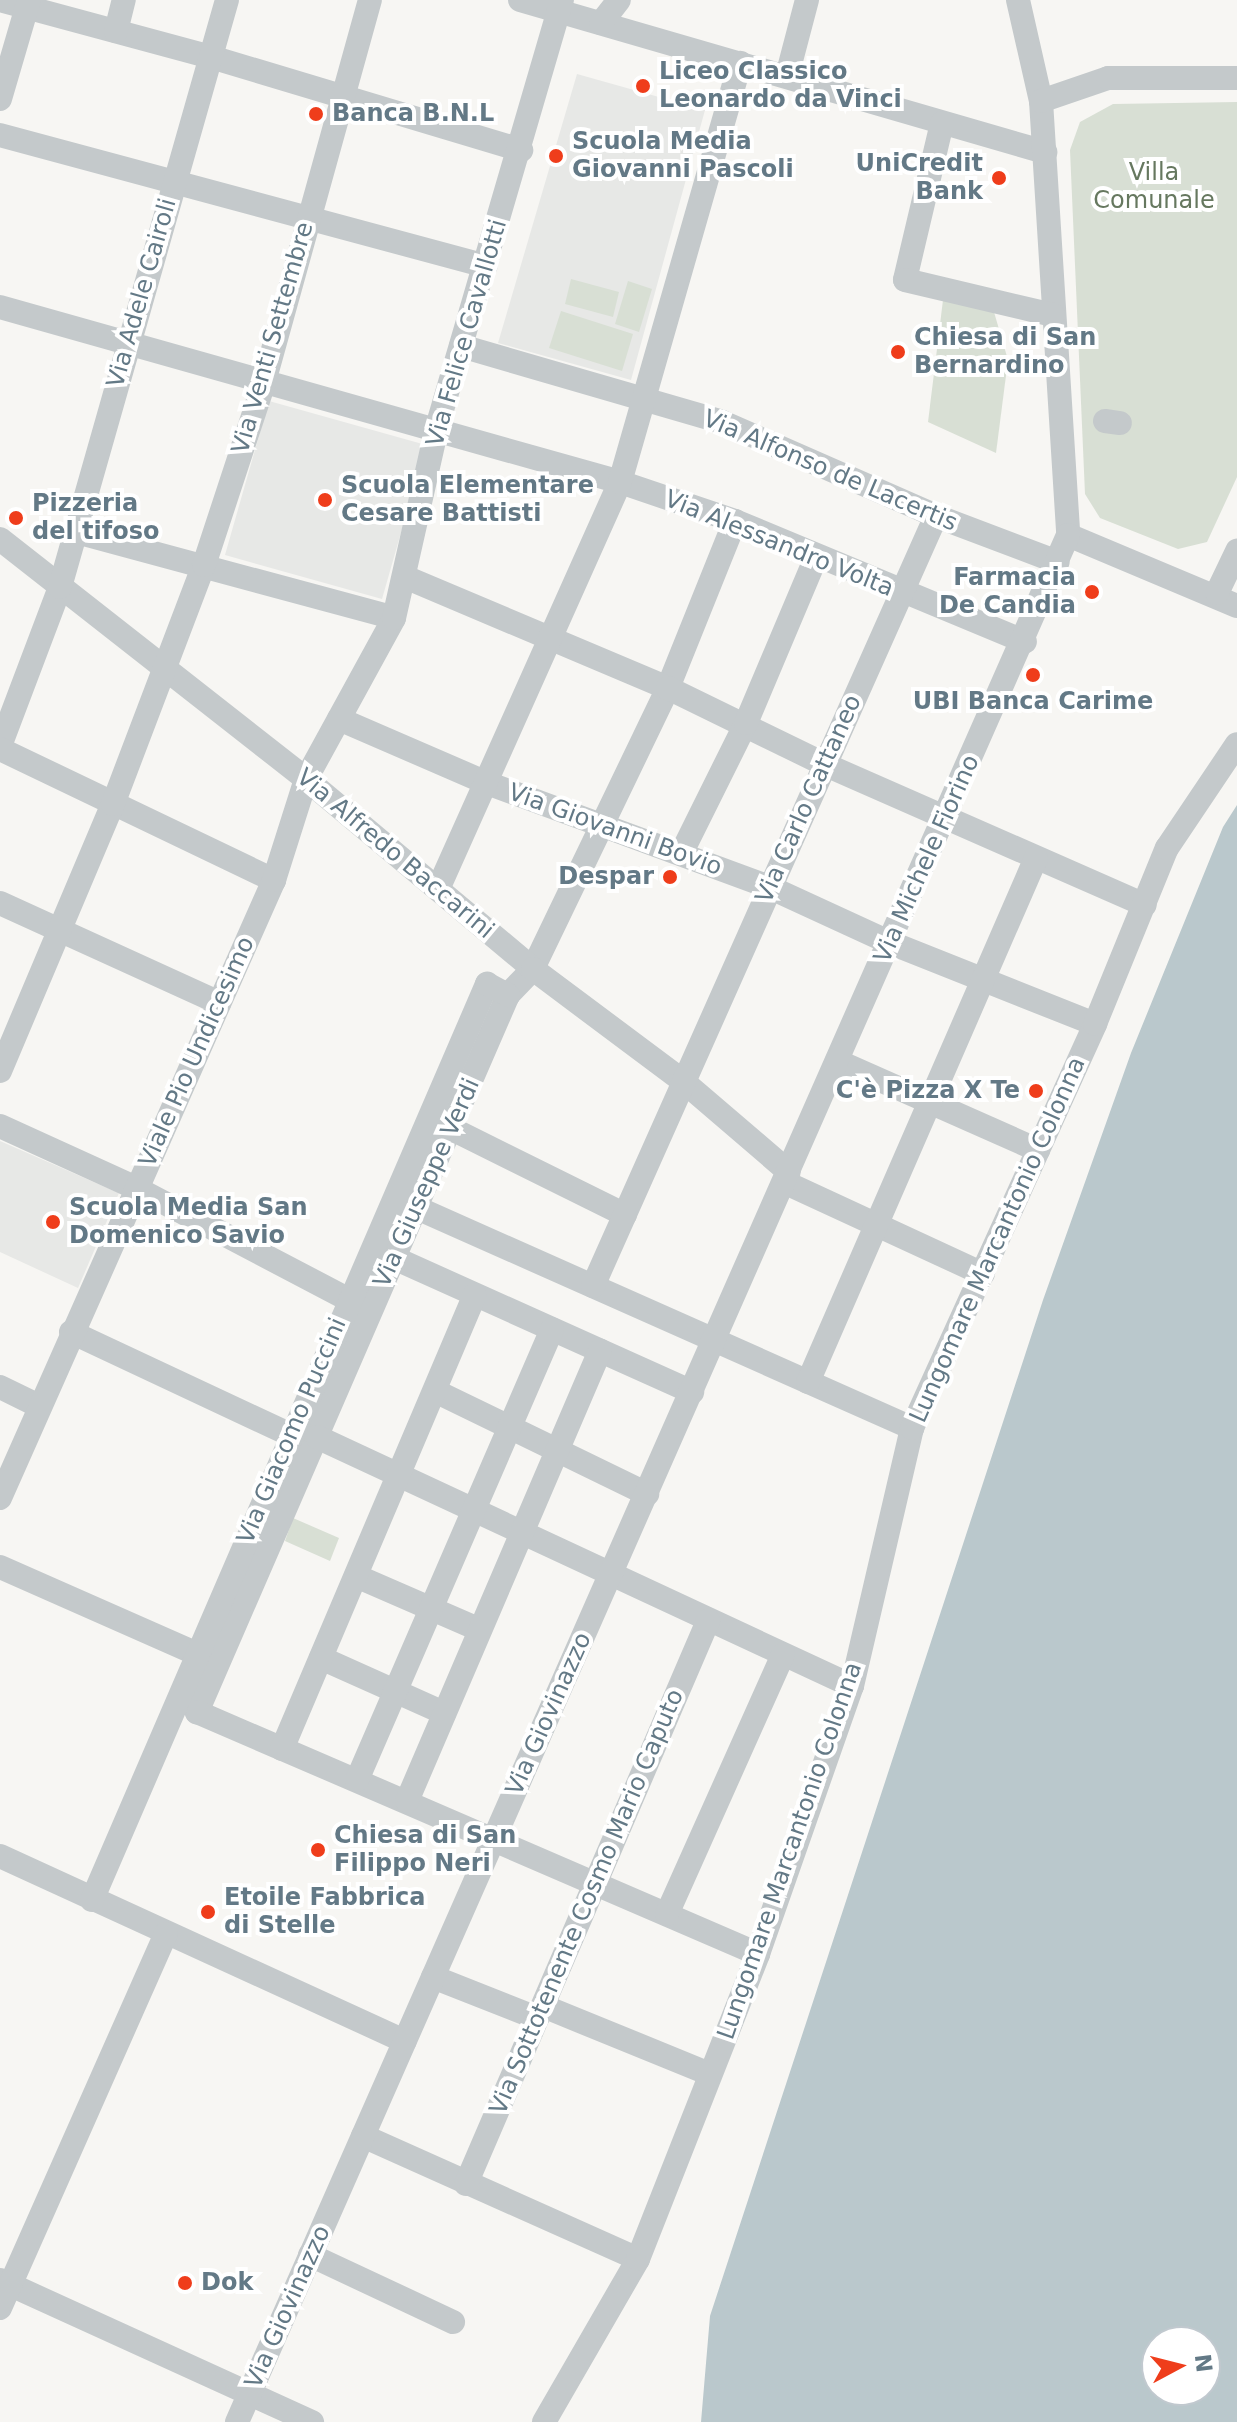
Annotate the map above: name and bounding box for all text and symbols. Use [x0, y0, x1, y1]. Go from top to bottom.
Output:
place label: Liceo Classico Leonardo da Vinci [659, 58, 902, 114]
marker: Liceo Classico Leonardo da Vinci [634, 77, 652, 95]
place label: Banca B.N.L [332, 100, 494, 128]
marker: Banca B.N.L [307, 105, 325, 123]
place label: Scuola Media Giovanni Pascoli [572, 128, 794, 184]
marker: Scuola Media Giovanni Pascoli [547, 147, 565, 165]
place label: UniCredit Bank [856, 150, 983, 206]
park label: Villa Comunale [1093, 159, 1215, 215]
marker: UniCredit Bank [990, 169, 1008, 187]
street label: Via Adele Cairoli [101, 195, 183, 391]
street label: Via Felice Cavallotti [421, 216, 513, 450]
street label: Via Venti Settembre [226, 219, 320, 457]
place label: Chiesa di San Bernardino [914, 324, 1096, 380]
marker: Chiesa di San Bernardino [889, 343, 907, 361]
street label: Via Alfonso de Lacertis [699, 404, 961, 538]
place label: Scuola Elementare Cesare Battisti [341, 472, 594, 528]
street label: Via Alessandro Volta [660, 485, 898, 603]
place label: Pizzeria del tifoso [32, 490, 159, 546]
marker: Scuola Elementare Cesare Battisti [316, 491, 334, 509]
marker: Pizzeria del tifoso [7, 509, 25, 527]
place label: Farmacia De Candia [939, 564, 1076, 620]
marker: Farmacia De Candia [1083, 583, 1101, 601]
marker: UBI Banca Carime [1024, 666, 1042, 684]
place label: UBI Banca Carime [913, 688, 1153, 716]
street label: Via Carlo Cattaneo [750, 690, 868, 908]
street label: Via Michele Fiorino [868, 751, 986, 967]
street label: Via Alfredo Baccarini [290, 763, 500, 945]
street label: Via Giovanni Bovio [504, 778, 726, 882]
place label: Despar [558, 863, 654, 891]
marker: Despar [661, 868, 679, 886]
street label: Viale Pio Undicesimo [133, 932, 261, 1172]
street label: Lungomare Marcantonio Colonna [904, 1053, 1092, 1427]
street label: Via Giuseppe Verdi [368, 1074, 486, 1292]
place label: C'è Pizza X Te [836, 1077, 1020, 1105]
marker: C'è Pizza X Te [1027, 1082, 1045, 1100]
place label: Scuola Media San Domenico Savio [69, 1194, 308, 1250]
marker: Scuola Media San Domenico Savio [44, 1213, 62, 1231]
street label: Via Giacomo Puccini [231, 1314, 353, 1548]
street label: Via Giovinazzo [500, 1628, 598, 1800]
street label: Lungomare Marcantonio Colonna [712, 1659, 868, 2043]
street label: Via Sottotenente Cosmo Mario Caputo [484, 1685, 690, 2119]
place label: Chiesa di San Filippo Neri [334, 1822, 516, 1878]
marker: Chiesa di San Filippo Neri [309, 1841, 327, 1859]
place label: Etoile Fabbrica di Stelle [224, 1884, 425, 1940]
marker: Etoile Fabbrica di Stelle [199, 1903, 217, 1921]
street label: Via Giovinazzo [239, 2221, 337, 2393]
place label: Dok [201, 2269, 253, 2297]
marker: Dok [176, 2274, 194, 2292]
north arrow [1141, 2326, 1221, 2406]
text: N [1190, 2353, 1217, 2374]

